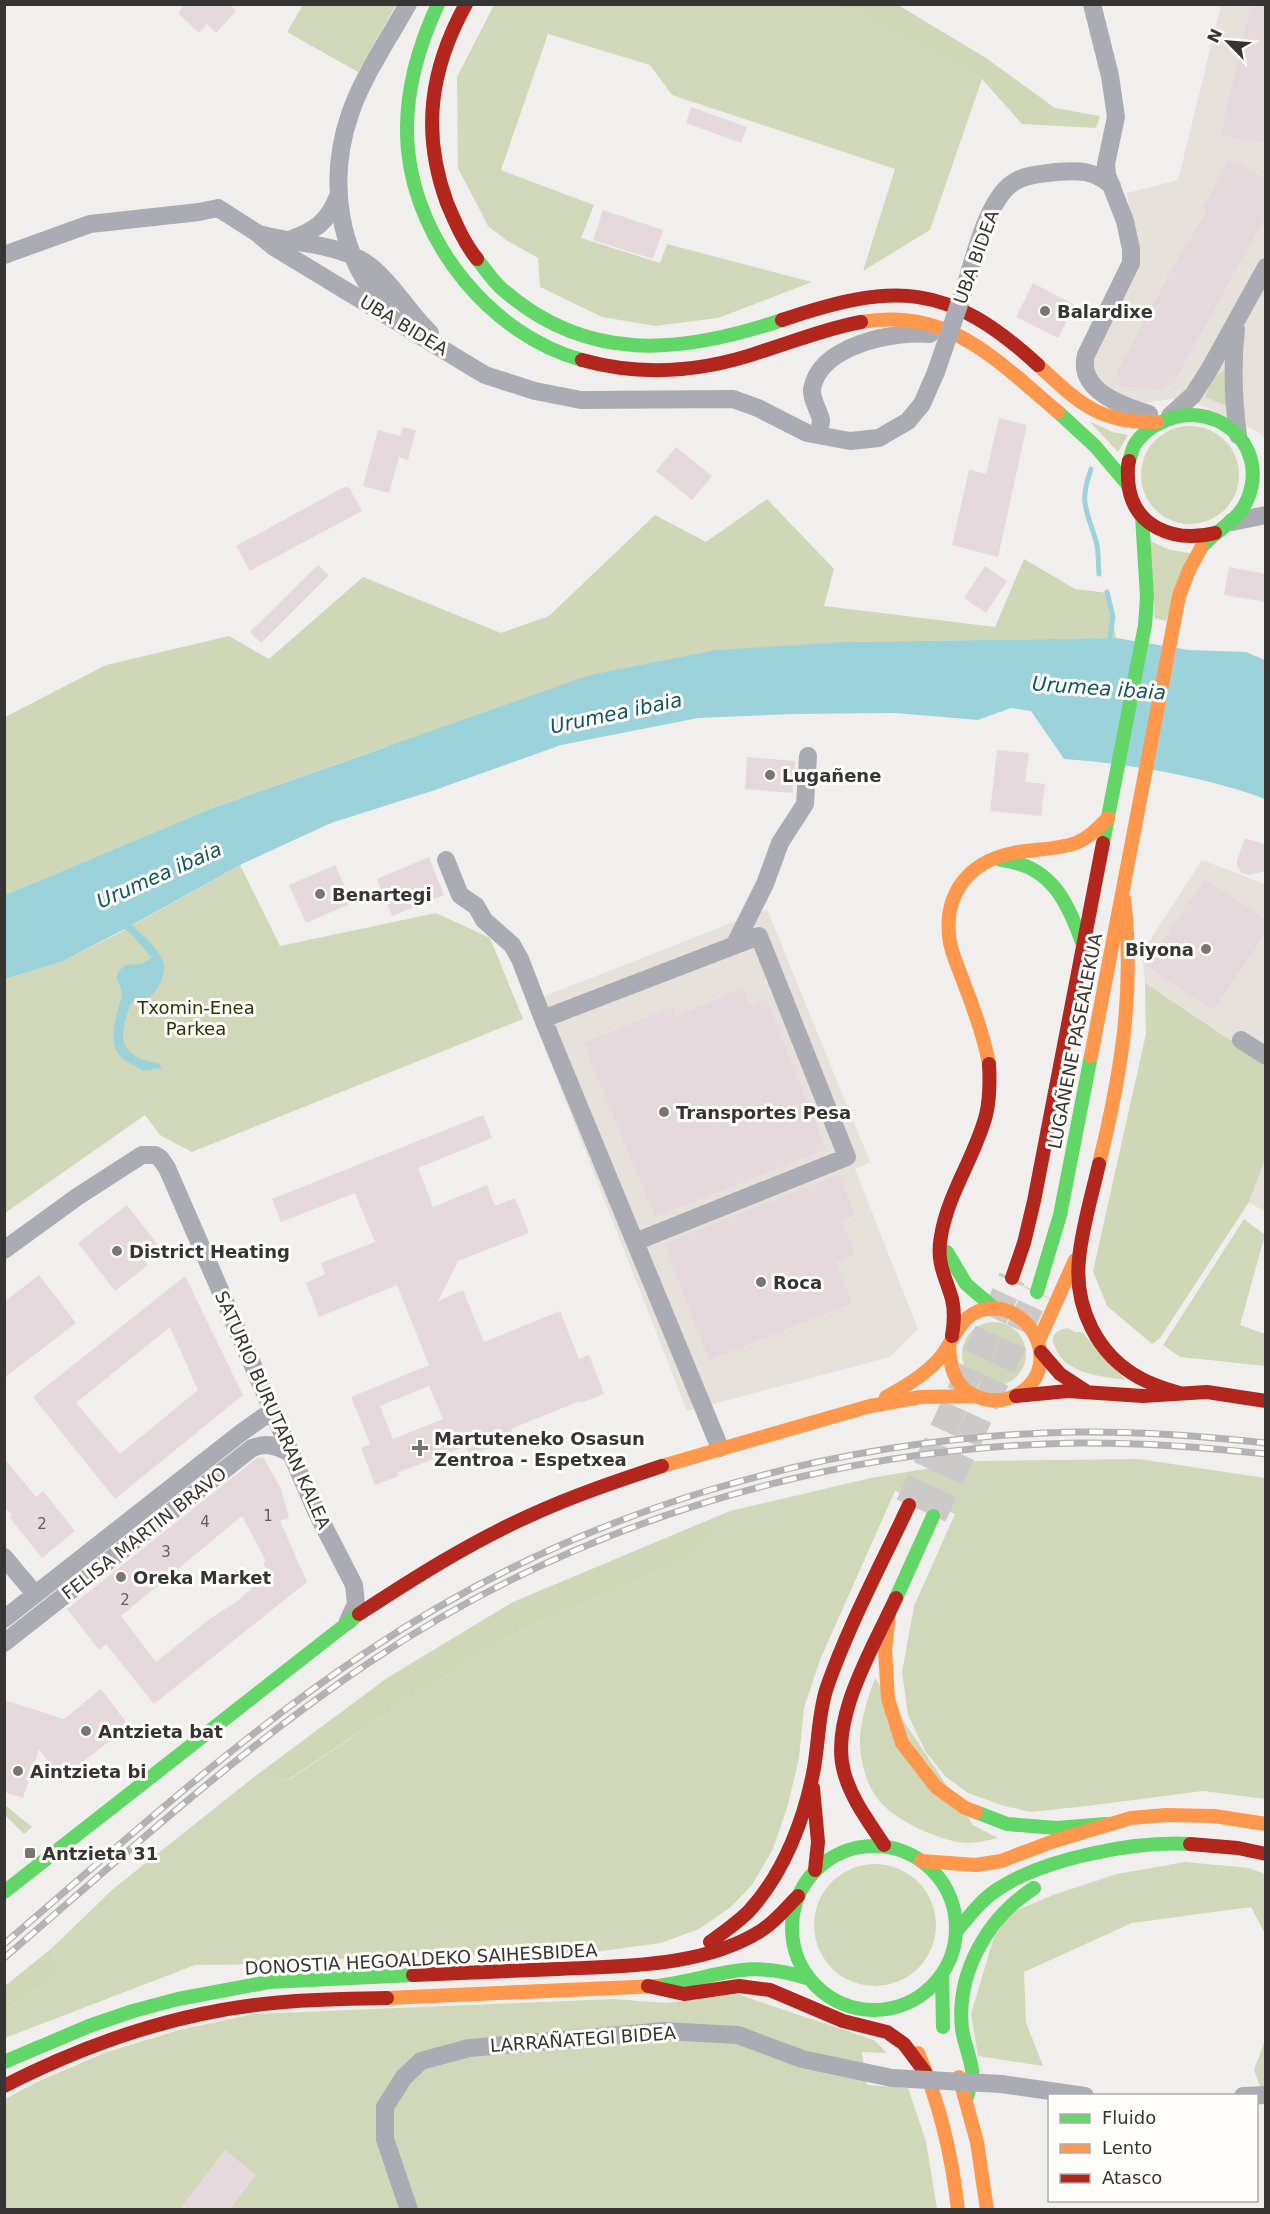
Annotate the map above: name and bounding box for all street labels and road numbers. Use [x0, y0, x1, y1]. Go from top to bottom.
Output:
street label: UBA BIDEA [949, 206, 1003, 307]
street label: UBA BIDEA [356, 291, 452, 360]
street label: LUGAÑENE PASEALEKUA [1044, 931, 1106, 1151]
street label: SATURIO BURUTARAN KALEA [211, 1288, 335, 1533]
street label: FELISA MARTIN BRAVO [58, 1462, 230, 1604]
street label: DONOSTIA HEGOALDEKO SAIHESBIDEA [244, 1939, 599, 1979]
street label: LARRAÑATEGI BIDEA [489, 2022, 677, 2056]

